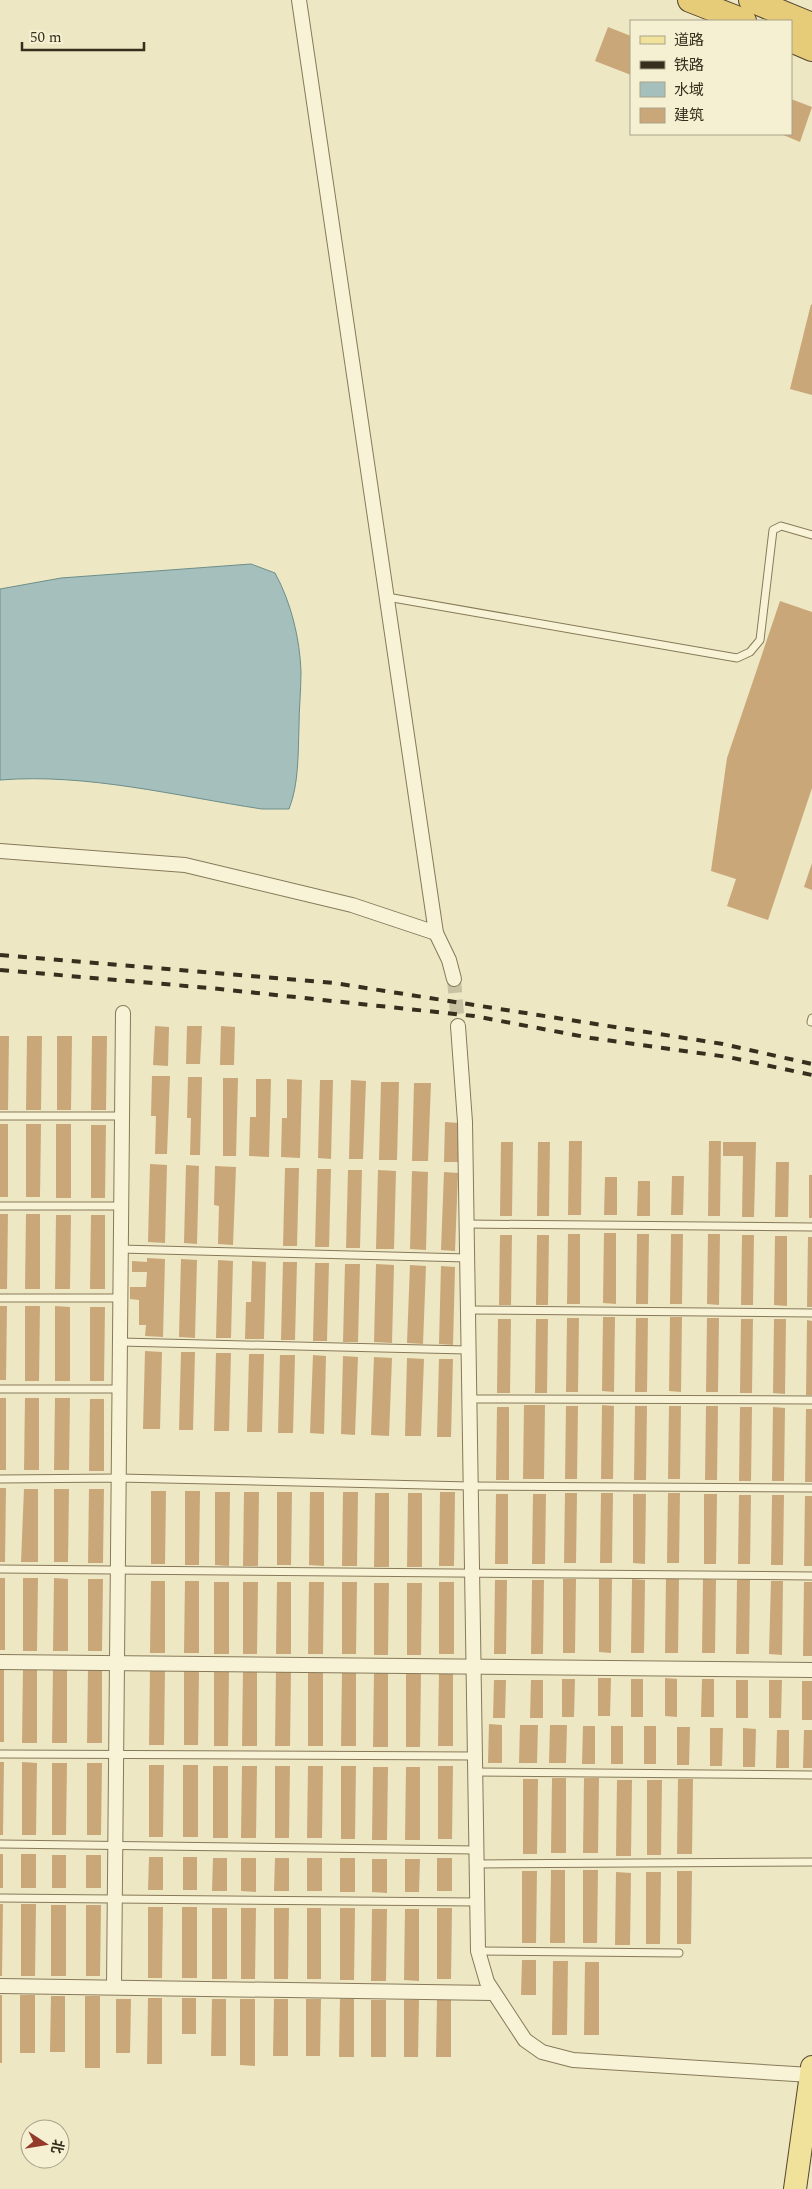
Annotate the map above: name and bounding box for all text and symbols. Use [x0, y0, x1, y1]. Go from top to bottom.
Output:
scale bar [22, 20, 145, 52]
legend [630, 20, 792, 135]
text: 50 m [30, 26, 62, 49]
text: 道路 [674, 29, 704, 52]
text: 铁路 [674, 54, 704, 77]
text: 水域 [674, 79, 704, 102]
text: 建筑 [674, 104, 704, 127]
north arrow [20, 2119, 70, 2169]
text: 北 [46, 2138, 69, 2156]

